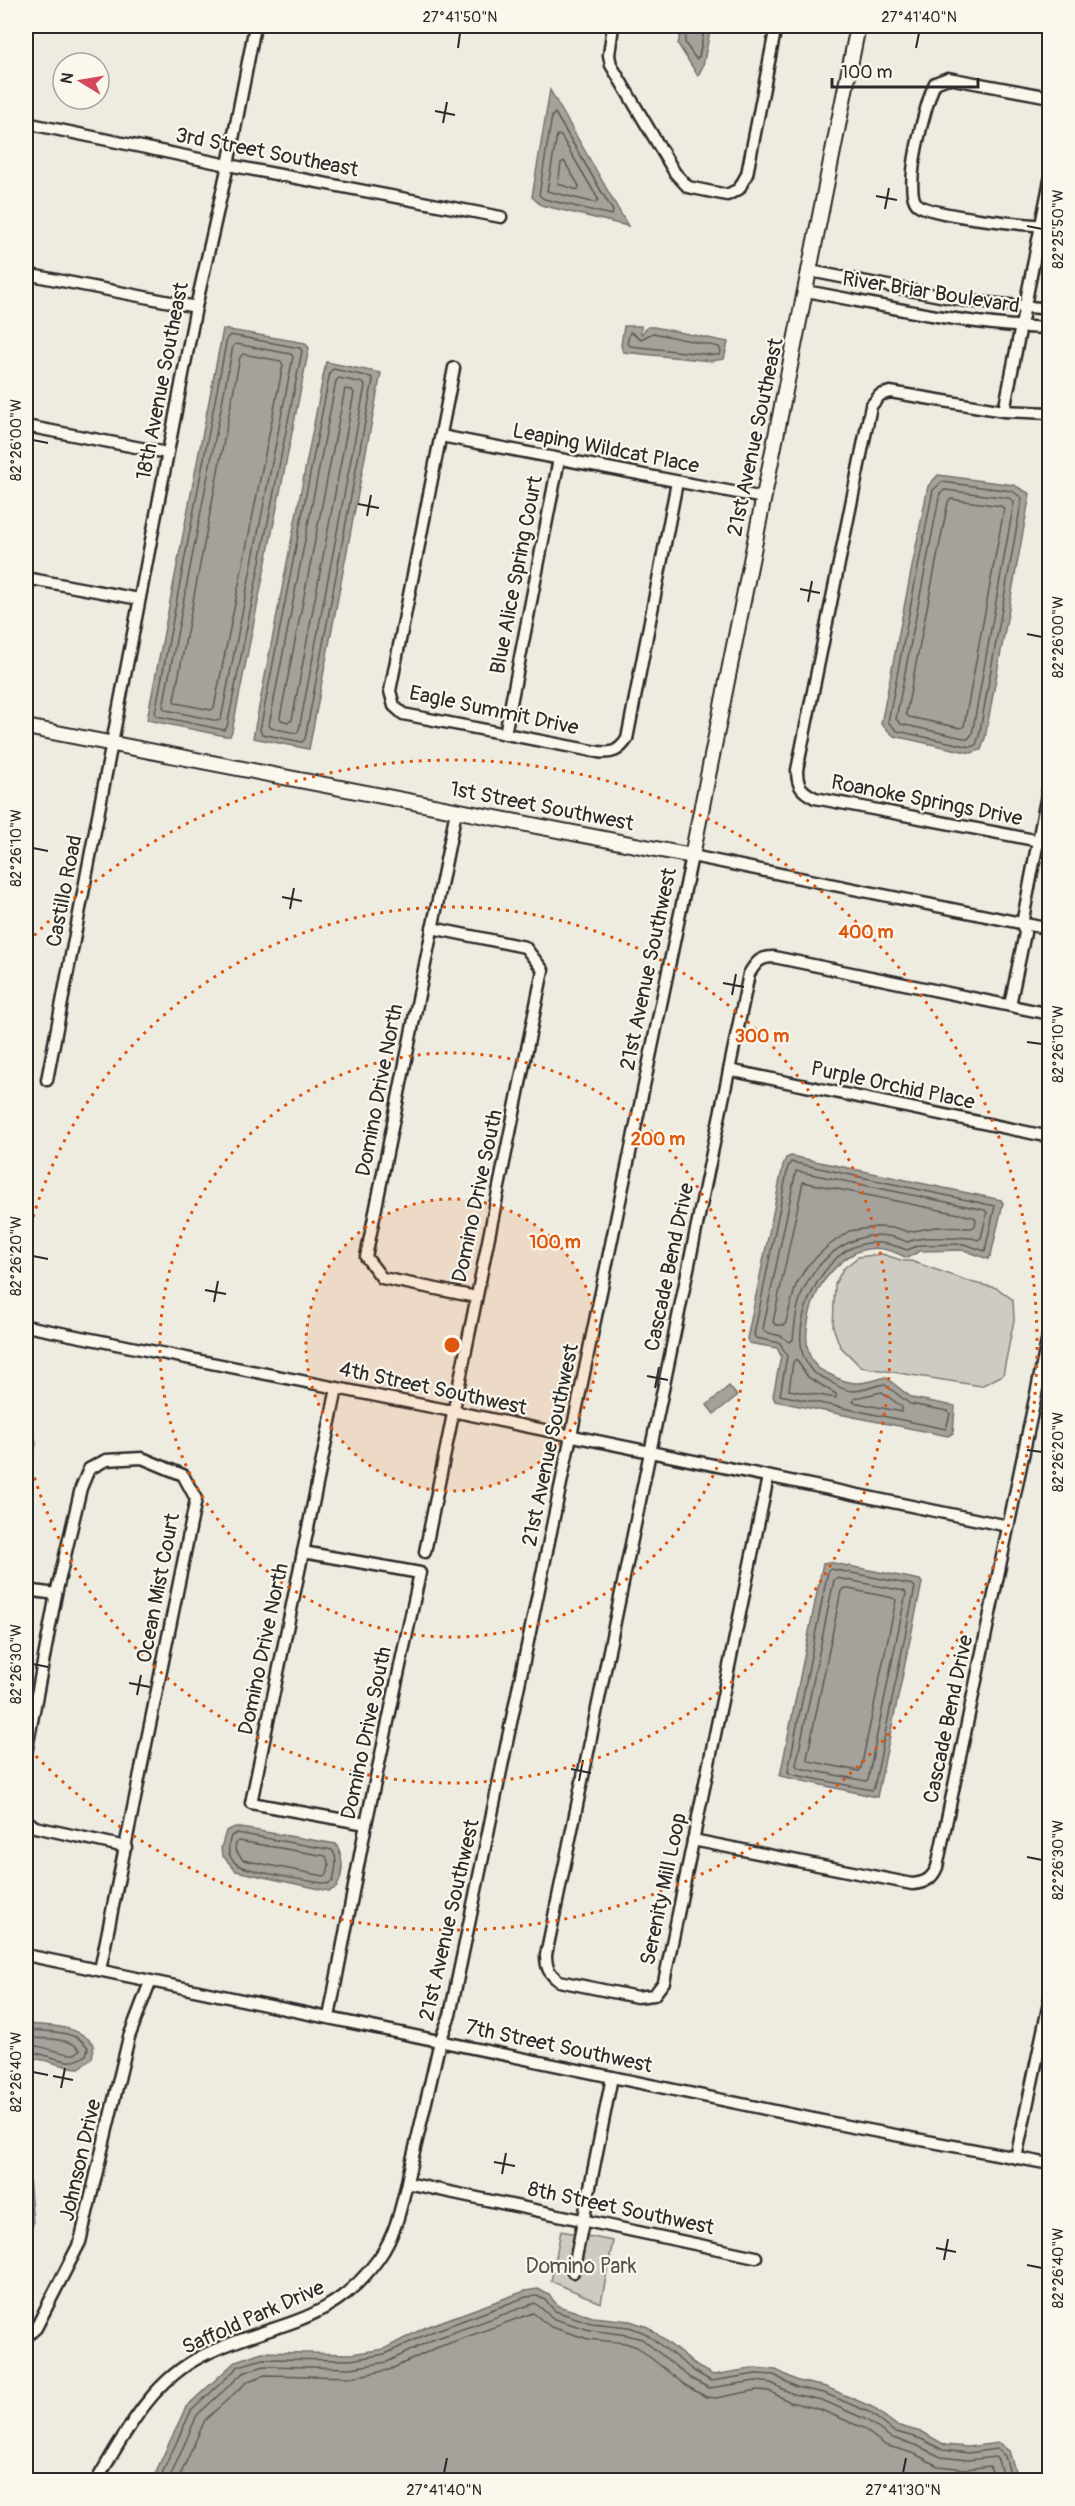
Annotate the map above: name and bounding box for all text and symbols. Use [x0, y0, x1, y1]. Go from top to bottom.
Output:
text: 27°41'50"N [422, 8, 498, 27]
text: 27°41'40"N [881, 8, 957, 27]
north arrow [51, 51, 111, 111]
scale bar [832, 51, 978, 89]
text: 100 m [841, 61, 893, 84]
text: N [56, 71, 78, 86]
street label: 3rd Street Southeast [173, 122, 361, 184]
text: 82°25'50"W [1049, 189, 1068, 269]
street label: River Briar Boulevard [840, 265, 1021, 320]
street label: 18th Avenue Southeast [130, 279, 195, 482]
street label: 21st Avenue Southeast [721, 335, 790, 539]
text: 82°26'00"W [7, 399, 26, 481]
street label: Leaping Wildcat Place [510, 417, 702, 480]
street label: Blue Alice Spring Court [484, 473, 549, 676]
text: 82°26'00"W [1049, 596, 1068, 678]
street label: Eagle Summit Drive [407, 679, 582, 742]
street label: Roanoke Springs Drive [829, 769, 1025, 832]
street label: 1st Street Southwest [448, 775, 637, 838]
text: 82°26'10"W [7, 809, 26, 887]
street label: Castillo Road [40, 833, 89, 949]
street label: 21st Avenue Southwest [614, 865, 683, 1073]
text: 400 m [839, 921, 893, 944]
street label: Domino Drive North [350, 1002, 409, 1178]
text: 82°26'10"W [1049, 1005, 1068, 1083]
text: 300 m [735, 1025, 789, 1048]
street label: Purple Orchid Place [808, 1055, 978, 1116]
street label: Domino Drive South [446, 1107, 509, 1285]
text: 200 m [631, 1128, 685, 1151]
street label: Cascade Bend Drive [638, 1180, 701, 1354]
text: 82°26'20"W [7, 1216, 26, 1296]
text: 100 m [529, 1231, 581, 1254]
centre of rings [442, 1335, 462, 1355]
street label: 21st Avenue Southwest [516, 1341, 585, 1549]
street label: 4th Street Southwest [337, 1355, 530, 1422]
text: 82°26'20"W [1049, 1412, 1068, 1492]
street label: Ocean Mist Court [131, 1510, 186, 1665]
street label: Domino Drive North [232, 1561, 295, 1737]
text: 82°26'30"W [7, 1624, 26, 1704]
street label: Cascade Bend Drive [917, 1632, 980, 1806]
street label: Domino Drive South [335, 1644, 398, 1822]
street label: Serenity Mill Loop [634, 1810, 693, 1968]
street label: 21st Avenue Southwest [413, 1816, 486, 2024]
text: 82°26'30"W [1049, 1820, 1068, 1900]
street label: 7th Street Southwest [463, 2014, 655, 2080]
text: 82°26'40"W [7, 2032, 26, 2112]
street label: Johnson Drive [53, 2096, 108, 2224]
street label: 8th Street Southwest [525, 2176, 717, 2242]
text: 82°26'40"W [1049, 2228, 1068, 2308]
park label: Domino Park [526, 2253, 637, 2280]
street label: Saffold Park Drive [178, 2274, 329, 2361]
text: 27°41'40"N [406, 2481, 482, 2500]
text: 27°41'30"N [865, 2481, 941, 2500]

